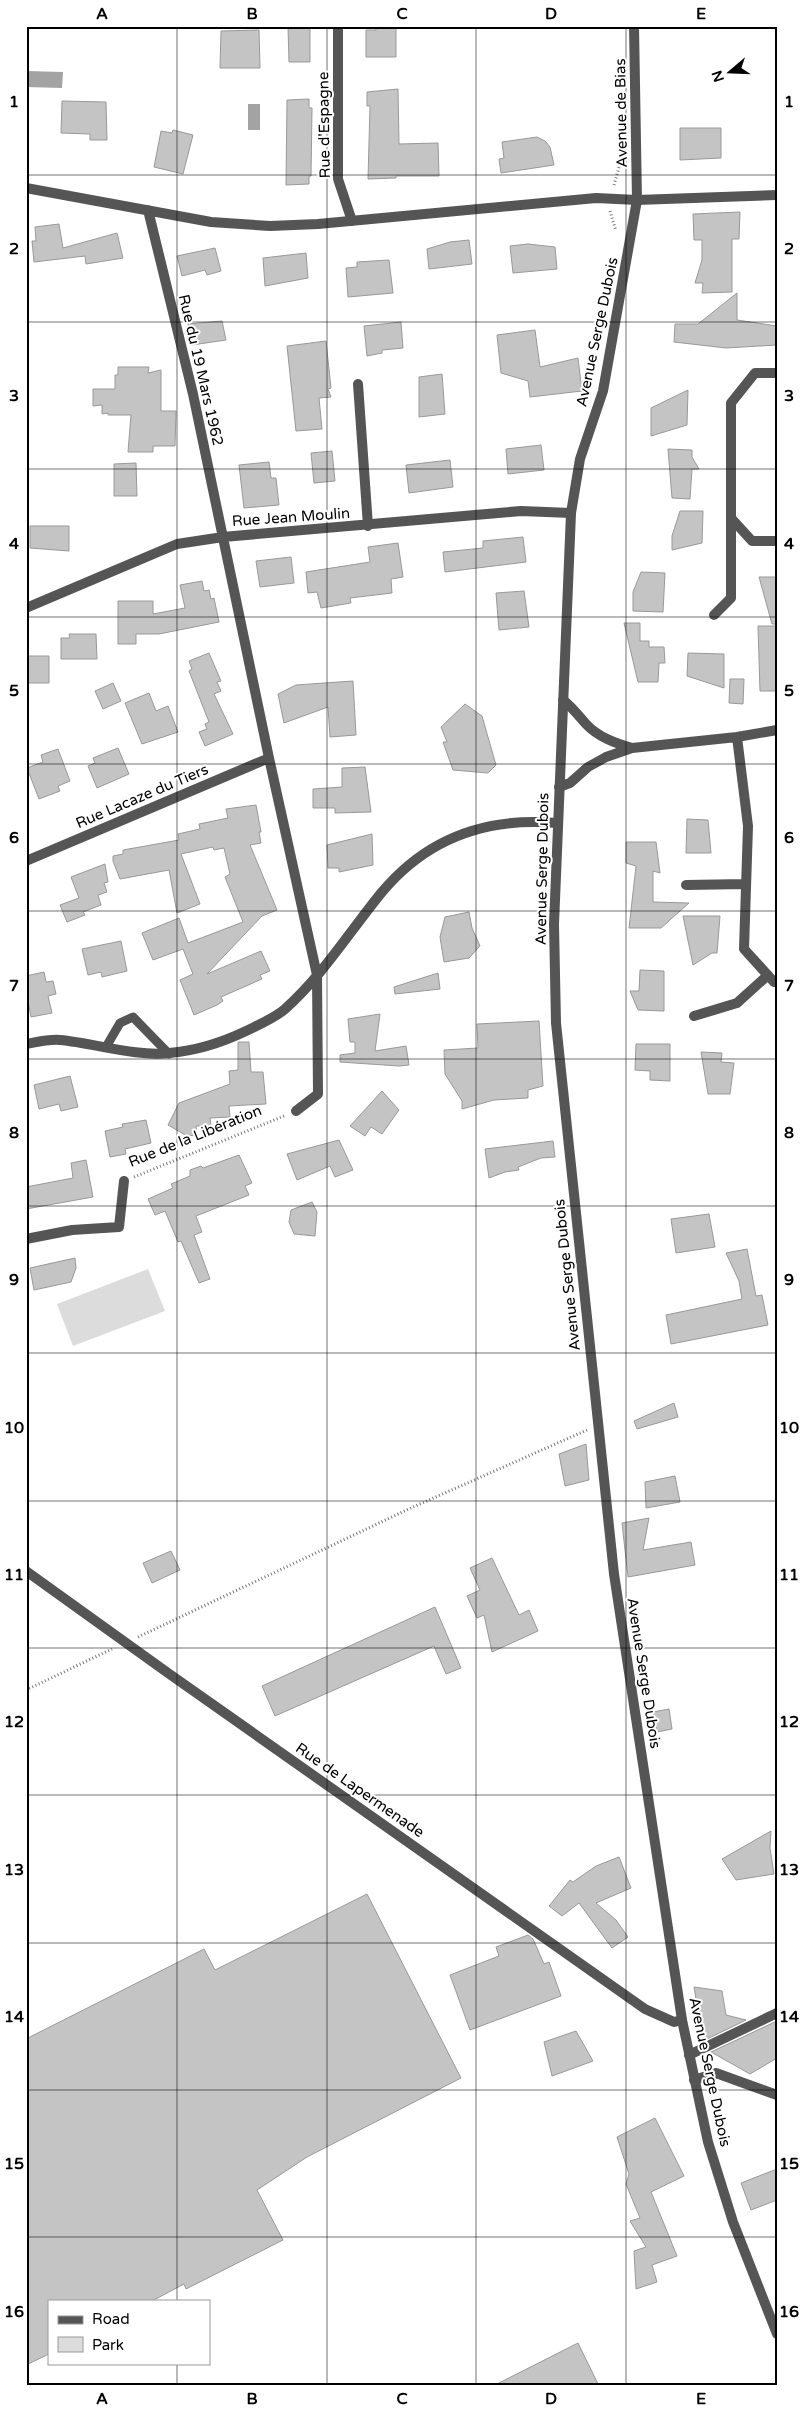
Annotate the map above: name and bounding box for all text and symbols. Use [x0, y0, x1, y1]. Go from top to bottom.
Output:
text: A [96, 4, 108, 24]
text: B [246, 4, 258, 24]
text: C [396, 4, 408, 24]
text: D [545, 4, 557, 24]
text: E [696, 4, 706, 24]
north arrow [706, 48, 756, 98]
street label: Avenue de Bias [611, 58, 631, 168]
text: N [708, 68, 728, 84]
street label: Rue d'Espagne [314, 72, 334, 178]
text: 1 [9, 92, 19, 112]
text: 1 [784, 92, 794, 112]
text: 2 [9, 239, 19, 259]
text: 2 [784, 239, 794, 259]
street label: Avenue Serge Dubois [572, 256, 622, 408]
street label: Rue du 19 Mars 1962 [175, 293, 227, 447]
text: 3 [9, 386, 19, 406]
text: 3 [784, 386, 794, 406]
street label: Rue Jean Moulin [231, 504, 351, 530]
text: 4 [9, 534, 19, 554]
text: 4 [784, 534, 794, 554]
text: 5 [9, 681, 19, 701]
text: 5 [784, 681, 794, 701]
street label: Rue Lacaze du Tiers [73, 760, 211, 832]
street label: Avenue Serge Dubois [532, 793, 552, 945]
text: 6 [9, 828, 19, 848]
text: 6 [784, 828, 794, 848]
text: 7 [9, 976, 19, 996]
text: 7 [784, 976, 794, 996]
street label: Rue de la Libération [126, 1101, 264, 1171]
text: 8 [9, 1123, 19, 1143]
text: 8 [784, 1123, 794, 1143]
street label: Avenue Serge Dubois [550, 1198, 584, 1352]
text: 9 [9, 1270, 19, 1290]
text: 9 [784, 1270, 794, 1290]
text: 10 [4, 1418, 24, 1438]
text: 10 [779, 1418, 799, 1438]
text: 11 [4, 1565, 24, 1585]
text: 11 [779, 1565, 799, 1585]
street label: Avenue Serge Dubois [623, 1596, 665, 1750]
text: 12 [4, 1712, 24, 1732]
text: 12 [779, 1712, 799, 1732]
street label: Rue de Lapermenade [292, 1739, 428, 1841]
text: 13 [4, 1860, 24, 1880]
text: 13 [779, 1860, 799, 1880]
street label: Avenue Serge Dubois [685, 1996, 735, 2148]
text: 14 [4, 2007, 24, 2027]
text: 14 [779, 2007, 799, 2027]
text: 15 [4, 2154, 24, 2174]
text: 15 [779, 2154, 799, 2174]
legend [48, 2300, 210, 2364]
text: 16 [4, 2302, 24, 2322]
text: 16 [779, 2302, 799, 2322]
text: Road [92, 2310, 130, 2328]
text: Park [92, 2336, 124, 2354]
text: A [96, 2389, 108, 2409]
text: B [246, 2389, 258, 2409]
text: C [396, 2389, 408, 2409]
text: D [545, 2389, 557, 2409]
text: E [696, 2389, 706, 2409]

